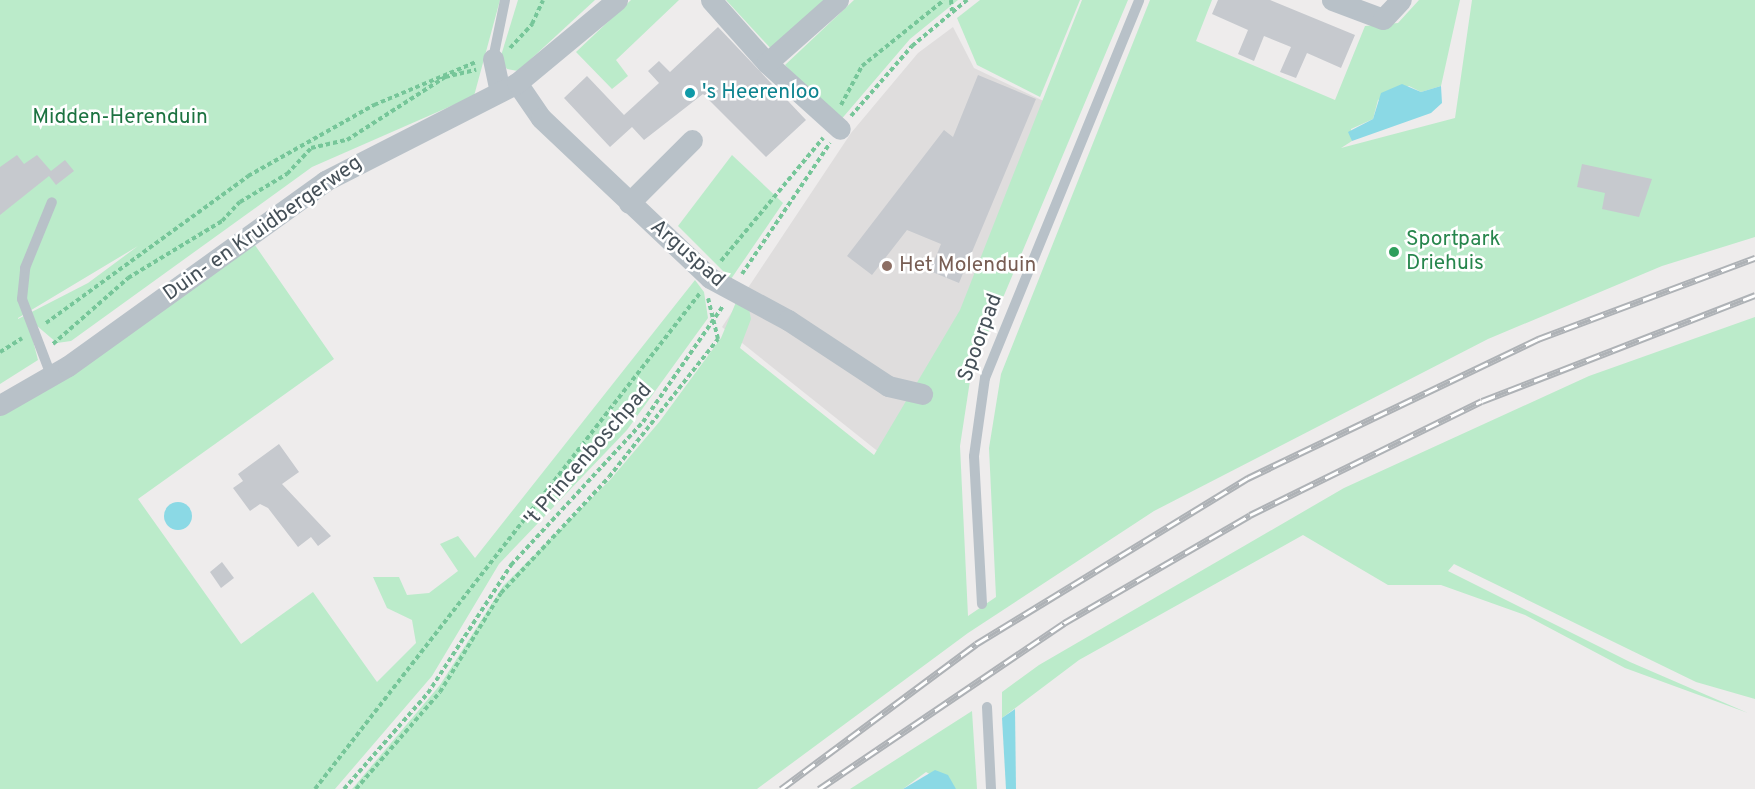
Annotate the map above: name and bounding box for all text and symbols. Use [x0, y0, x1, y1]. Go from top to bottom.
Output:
place label: 's Heerenloo [702, 80, 819, 106]
marker: 's Heerenloo [683, 86, 697, 100]
park label: Midden-Herenduin [32, 105, 208, 131]
street label: Duin- en Kruidbergerweg [159, 151, 367, 307]
street label: Arguspad [645, 215, 729, 293]
place label: Sportpark Driehuis [1406, 227, 1501, 277]
marker: Sportpark Driehuis [1387, 245, 1401, 259]
place label: Het Molenduin [899, 253, 1036, 279]
marker: Het Molenduin [880, 259, 894, 273]
street label: Spoorpad [953, 291, 1009, 385]
street label: 't Princenboschpad [520, 378, 658, 532]

